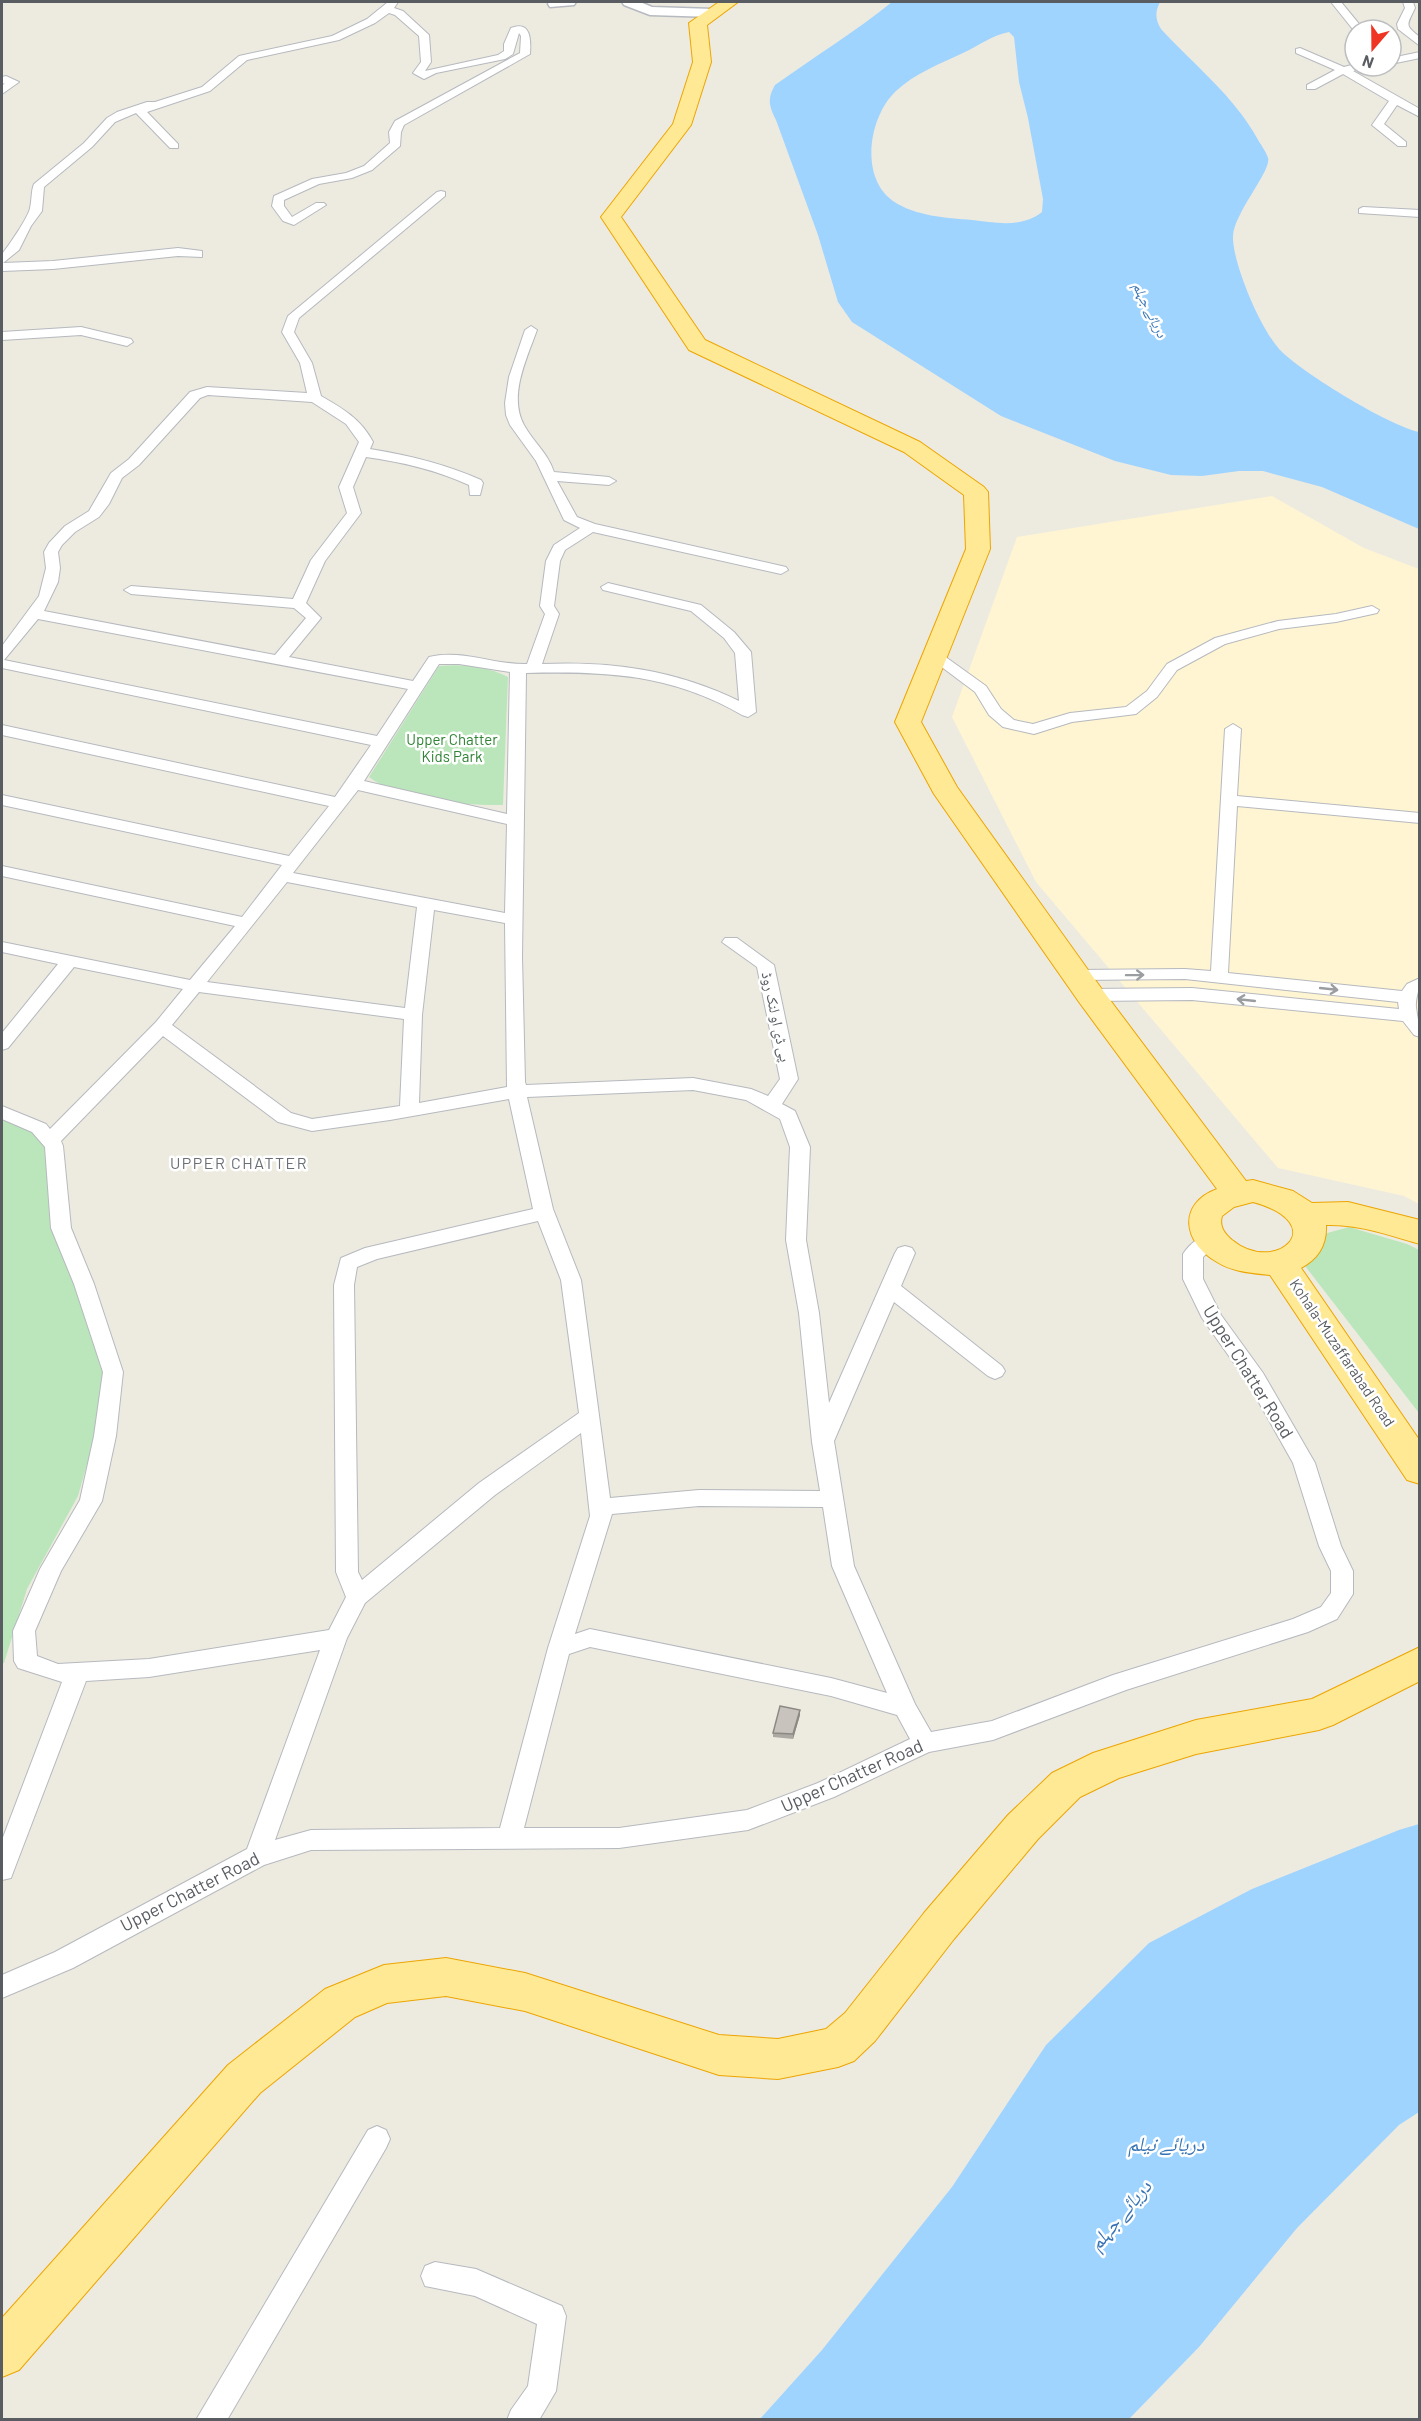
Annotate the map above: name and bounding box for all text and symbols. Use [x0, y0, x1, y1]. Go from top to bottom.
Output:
north arrow [1343, 18, 1403, 78]
text: N [1359, 52, 1376, 73]
water label: دریائے جہلم [1128, 279, 1171, 341]
park label: Upper Chatter Kids Park [406, 730, 498, 765]
one-way arrow [1124, 969, 1144, 980]
street label: پی ڈی او لنک روڈ [757, 970, 795, 1064]
one-way arrow [1318, 984, 1338, 995]
one-way arrow [1236, 994, 1256, 1005]
district label: UPPER CHATTER [170, 1153, 308, 1172]
street label: Kohala-Muzaffarabad Road [1287, 1275, 1399, 1430]
street label: Upper Chatter Road [1199, 1301, 1299, 1442]
street label: Upper Chatter Road [777, 1734, 926, 1816]
street label: Upper Chatter Road [116, 1847, 263, 1936]
water label: دریائے نیلم [1128, 2131, 1205, 2158]
water label: دریائے جہلم [1083, 2174, 1158, 2256]

